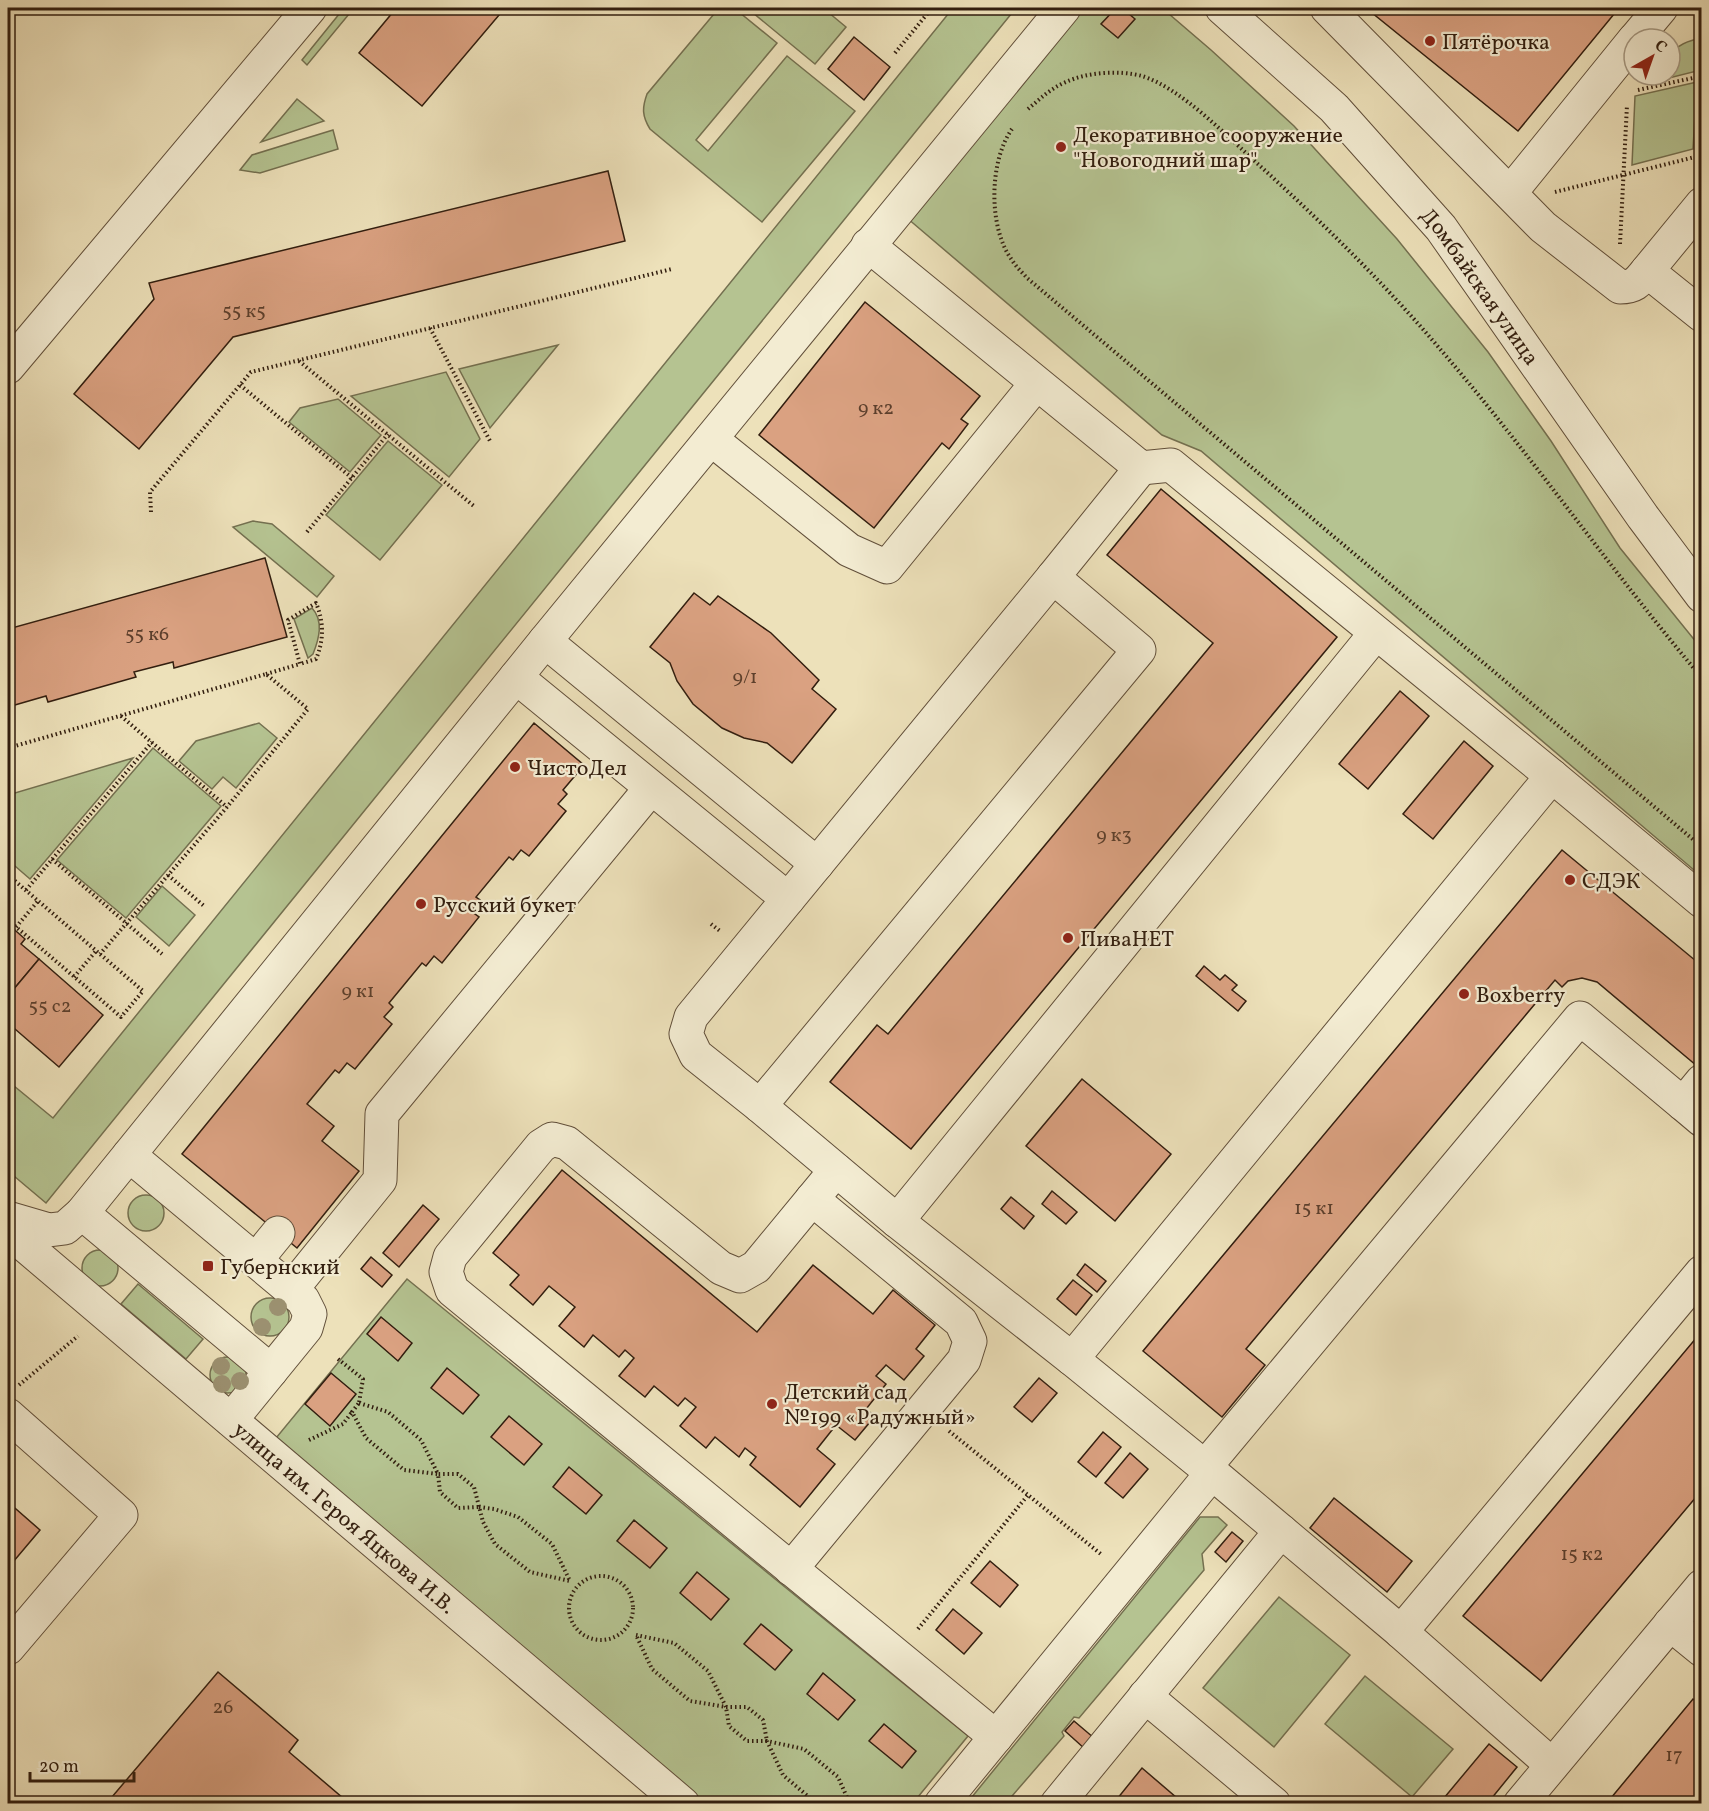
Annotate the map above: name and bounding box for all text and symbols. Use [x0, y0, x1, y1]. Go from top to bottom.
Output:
north arrow [1622, 27, 1682, 87]
place label: Пятёрочка [1442, 28, 1550, 59]
marker: Пятёрочка [1423, 34, 1437, 48]
text: С [1649, 35, 1671, 59]
place label: Декоративное сооружение "Новогодний шар" [1073, 121, 1343, 177]
marker: Декоративное сооружение "Новогодний шар" [1054, 140, 1068, 154]
street label: Домбайская улица [1412, 202, 1546, 373]
house number: 55 к5 [222, 298, 266, 326]
house number: 9 к2 [858, 395, 894, 423]
house number: 55 к6 [125, 621, 169, 649]
house number: 9/1 [733, 664, 757, 692]
place label: ЧистоДел [527, 754, 627, 785]
marker: ЧистоДел [508, 760, 522, 774]
house number: 9 к3 [1096, 822, 1132, 850]
place label: СДЭК [1582, 867, 1640, 898]
marker: СДЭК [1563, 873, 1577, 887]
place label: Русский букет [433, 891, 576, 922]
marker: Русский букет [414, 897, 428, 911]
place label: ПиваНЕТ [1080, 925, 1174, 956]
marker: ПиваНЕТ [1061, 931, 1075, 945]
house number: 9 к1 [342, 978, 374, 1006]
place label: Boxberry [1476, 981, 1565, 1012]
marker: Boxberry [1457, 987, 1471, 1001]
house number: 55 с2 [29, 993, 71, 1021]
house number: 15 к1 [1294, 1195, 1334, 1223]
place label: Губернский [220, 1253, 340, 1284]
marker: Губернский [201, 1259, 215, 1273]
place label: Детский сад №199 «Радужный» [784, 1378, 976, 1434]
marker: Детский сад №199 «Радужный» [765, 1397, 779, 1411]
street label: улица им. Героя Яцкова И.В. [225, 1415, 461, 1622]
house number: 15 к2 [1561, 1541, 1603, 1569]
house number: 26 [213, 1694, 233, 1722]
house number: 17 [1665, 1742, 1683, 1770]
scale bar [30, 1745, 134, 1783]
text: 20 m [39, 1755, 79, 1780]

